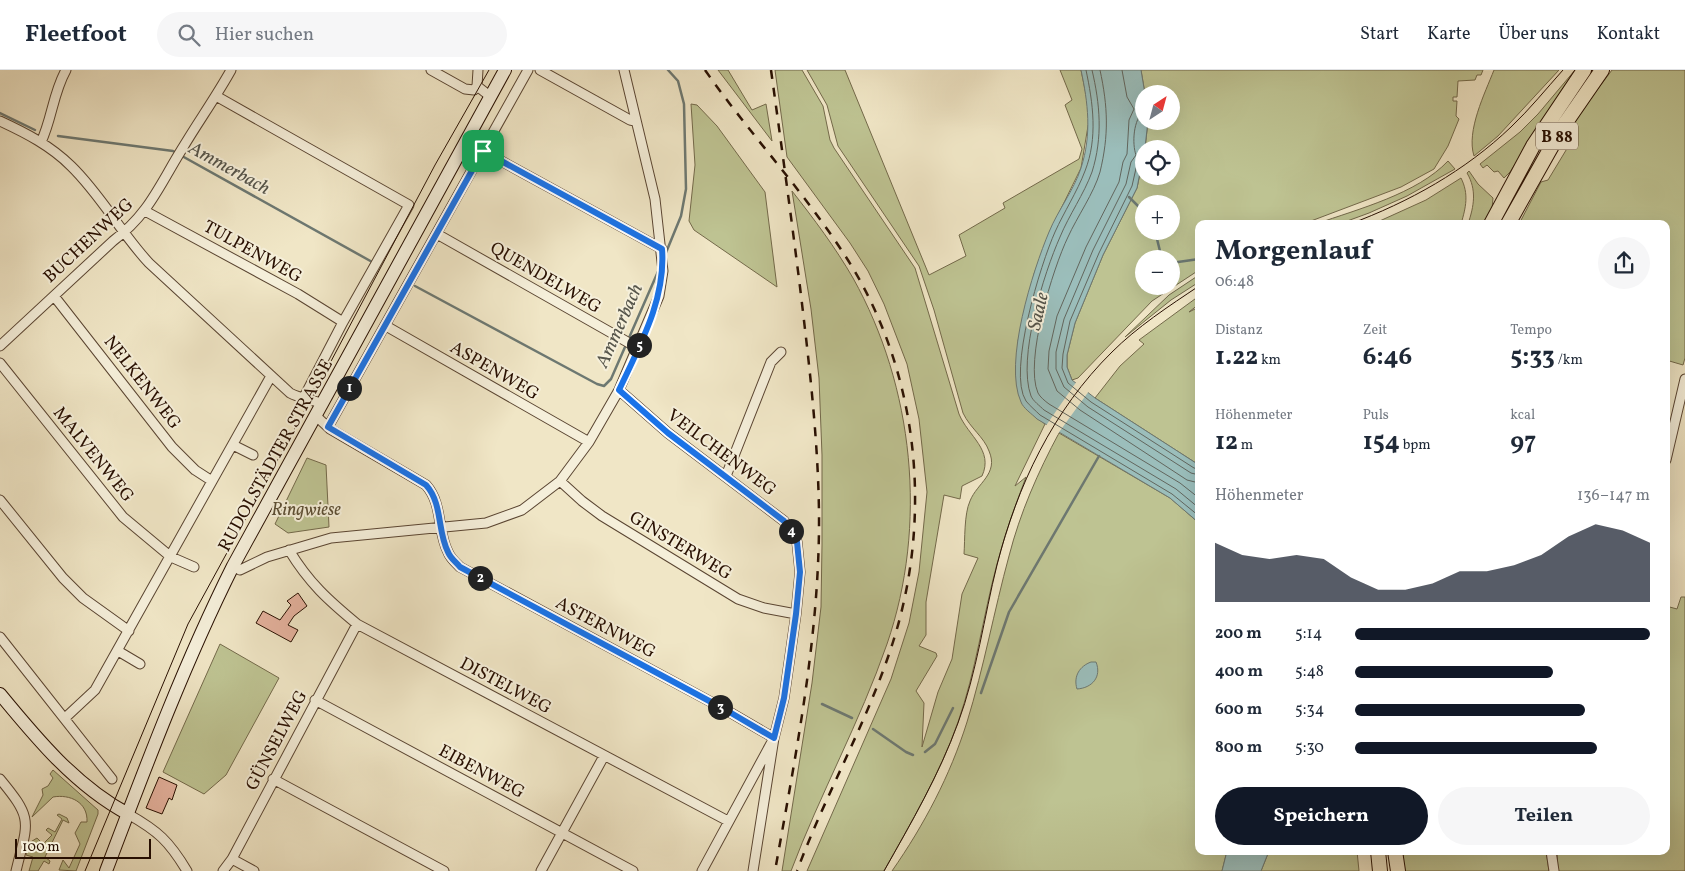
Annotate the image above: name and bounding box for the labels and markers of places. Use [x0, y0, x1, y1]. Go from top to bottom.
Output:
pin [462, 130, 504, 172]
pin: 5 [626, 332, 652, 358]
pin: 1 [336, 376, 362, 400]
pin: 4 [778, 518, 804, 544]
pin: 2 [468, 566, 492, 590]
pin: 3 [708, 694, 732, 720]

